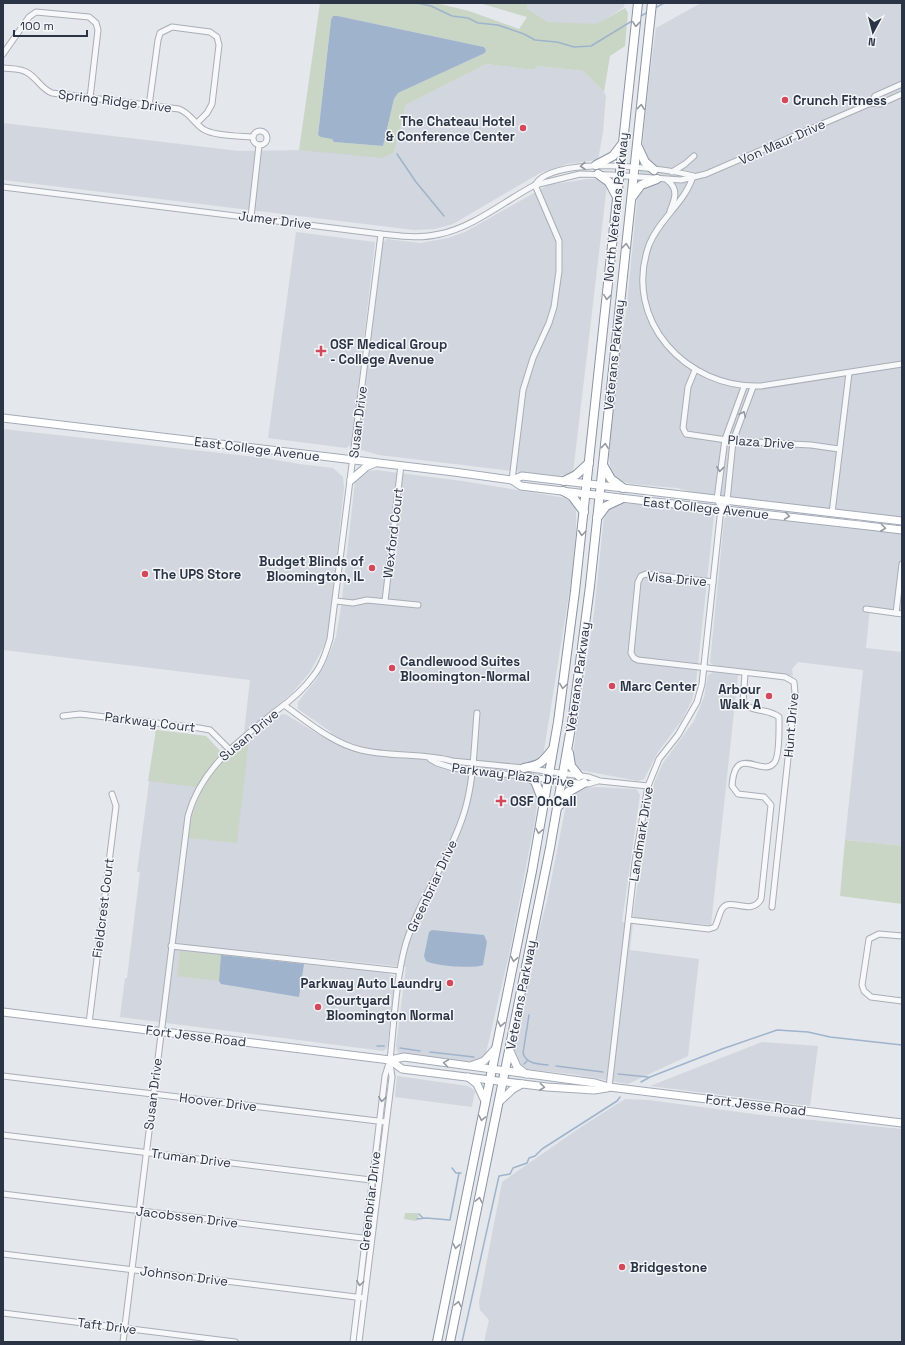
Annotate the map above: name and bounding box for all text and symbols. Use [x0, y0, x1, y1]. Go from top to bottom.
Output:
scale bar [14, 12, 87, 38]
north arrow [853, 12, 893, 52]
text: 100 m [20, 18, 54, 34]
one-way arrow [632, 21, 641, 27]
text: N [867, 35, 876, 49]
street label: Spring Ridge Drive [57, 86, 173, 116]
place label: Crunch Fitness [793, 92, 887, 109]
marker: Crunch Fitness [780, 95, 790, 105]
one-way arrow [636, 104, 645, 110]
place label: The Chateau Hotel & Conference Center [386, 113, 515, 145]
street label: Von Maur Drive [736, 115, 828, 169]
marker: The Chateau Hotel & Conference Center [518, 123, 528, 133]
street label: North Veterans Parkway [600, 131, 632, 283]
one-way arrow [580, 161, 586, 170]
street label: Jumer Drive [237, 207, 313, 233]
one-way arrow [621, 243, 630, 249]
one-way arrow [603, 294, 612, 300]
street label: Veterans Parkway [600, 299, 628, 411]
place label: OSF Medical Group - College Avenue [330, 336, 447, 368]
marker: OSF Medical Group - College Avenue [315, 345, 327, 357]
street label: Susan Drive [345, 385, 371, 459]
one-way arrow [738, 410, 746, 418]
street label: Plaza Drive [727, 431, 795, 453]
street label: East College Avenue [193, 433, 321, 465]
one-way arrow [600, 443, 609, 449]
one-way arrow [716, 466, 725, 472]
street label: Wexford Court [379, 487, 407, 579]
street label: East College Avenue [642, 493, 770, 523]
one-way arrow [784, 511, 790, 520]
one-way arrow [880, 523, 886, 532]
one-way arrow [577, 530, 586, 536]
place label: Budget Blinds of Bloomington, IL [259, 553, 364, 585]
marker: Budget Blinds of Bloomington, IL [367, 563, 377, 573]
place label: The UPS Store [153, 566, 241, 583]
street label: Visa Drive [646, 568, 708, 590]
marker: The UPS Store [140, 569, 150, 579]
street label: Veterans Parkway [562, 621, 594, 733]
place label: Candlewood Suites Bloomington-Normal [400, 653, 530, 685]
marker: Candlewood Suites Bloomington-Normal [387, 663, 397, 673]
place label: Marc Center [620, 678, 697, 695]
marker: Marc Center [607, 681, 617, 691]
place label: Arbour Walk A [718, 681, 762, 713]
one-way arrow [559, 683, 568, 689]
marker: Arbour Walk A [764, 691, 774, 701]
street label: Hunt Drive [780, 692, 802, 758]
street label: Susan Drive [216, 705, 282, 765]
street label: Parkway Court [104, 708, 196, 736]
street label: Parkway Plaza Drive [451, 759, 575, 791]
street label: Landmark Drive [625, 785, 657, 883]
place label: OSF OnCall [510, 793, 577, 810]
marker: OSF OnCall [495, 795, 507, 807]
one-way arrow [535, 828, 544, 835]
street label: Greenbriar Drive [403, 837, 461, 935]
street label: Fieldcrest Court [88, 857, 118, 959]
street label: Veterans Parkway [502, 939, 540, 1051]
one-way arrow [510, 956, 519, 962]
place label: Parkway Auto Laundry [301, 975, 442, 992]
marker: Parkway Auto Laundry [445, 978, 455, 988]
place label: Courtyard Bloomington Normal [326, 992, 454, 1024]
marker: Courtyard Bloomington Normal [313, 1002, 323, 1012]
street label: Fort Jesse Road [145, 1021, 247, 1051]
one-way arrow [497, 1021, 505, 1028]
street label: Susan Drive [140, 1057, 166, 1131]
one-way arrow [443, 1059, 449, 1068]
one-way arrow [539, 1082, 545, 1091]
street label: Hoover Drive [178, 1089, 258, 1115]
street label: Fort Jesse Road [705, 1090, 807, 1120]
one-way arrow [378, 1096, 387, 1102]
one-way arrow [478, 1115, 486, 1121]
street label: Truman Drive [150, 1145, 232, 1171]
street label: Greenbriar Drive [355, 1150, 385, 1252]
one-way arrow [474, 1197, 483, 1204]
street label: Jacobssen Drive [135, 1202, 239, 1232]
one-way arrow [453, 1243, 461, 1249]
place label: Bridgestone [630, 1259, 707, 1276]
street label: Johnson Drive [139, 1262, 229, 1290]
marker: Bridgestone [617, 1262, 627, 1272]
one-way arrow [356, 1280, 365, 1286]
one-way arrow [453, 1301, 461, 1307]
street label: Taft Drive [76, 1314, 138, 1338]

